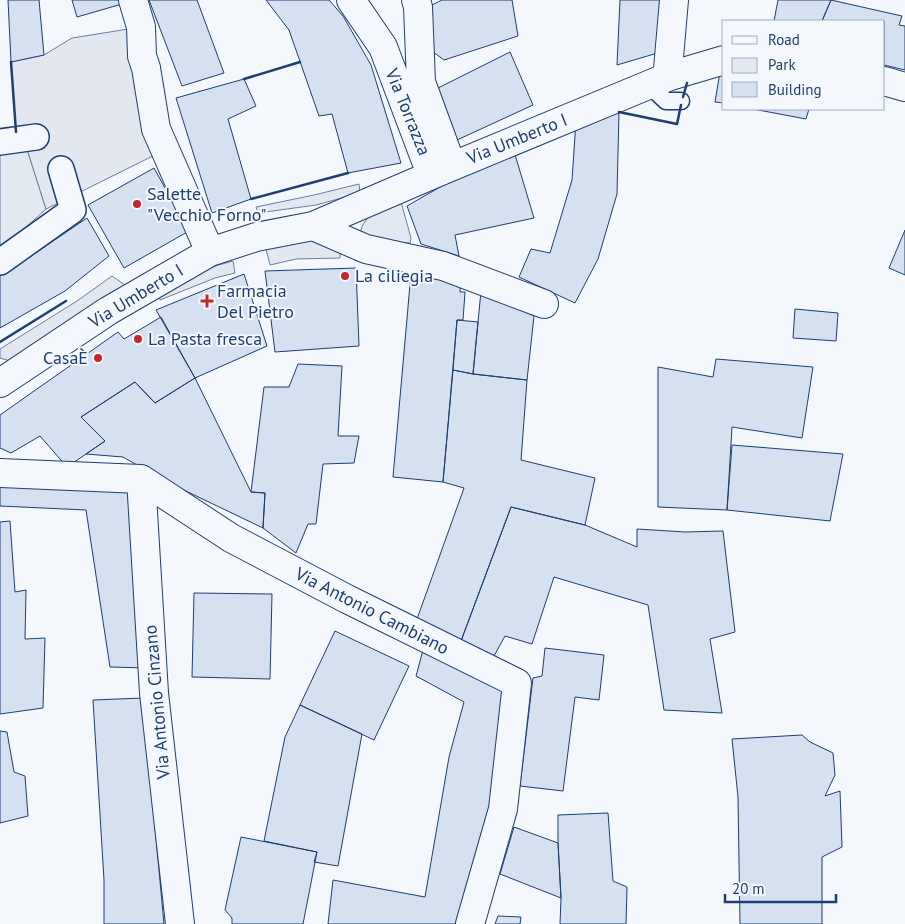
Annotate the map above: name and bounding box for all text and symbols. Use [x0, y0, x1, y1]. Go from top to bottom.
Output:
legend [722, 20, 885, 110]
text: Road [768, 30, 800, 49]
text: Park [768, 55, 796, 74]
street label: Via Torrazza [380, 64, 436, 159]
text: Building [768, 80, 822, 99]
street label: Via Umberto I [462, 108, 570, 169]
place label: Salette "Vecchio Forno" [147, 182, 266, 226]
marker: Salette "Vecchio Forno" [131, 198, 143, 210]
street label: Via Umberto I [83, 258, 187, 333]
place label: La ciliegia [355, 264, 433, 287]
marker: La ciliegia [339, 270, 351, 282]
place label: Farmacia Del Pietro [217, 279, 294, 323]
marker: Farmacia Del Pietro [201, 295, 213, 307]
place label: La Pasta fresca [148, 327, 262, 350]
marker: La Pasta fresca [132, 333, 144, 345]
place label: CasaÈ [43, 346, 88, 369]
marker: CasaÈ [92, 352, 104, 364]
street label: Via Antonio Cambiano [290, 561, 453, 659]
street label: Via Antonio Cinzano [138, 624, 175, 781]
scale bar [725, 872, 836, 904]
text: 20 m [732, 879, 765, 898]

